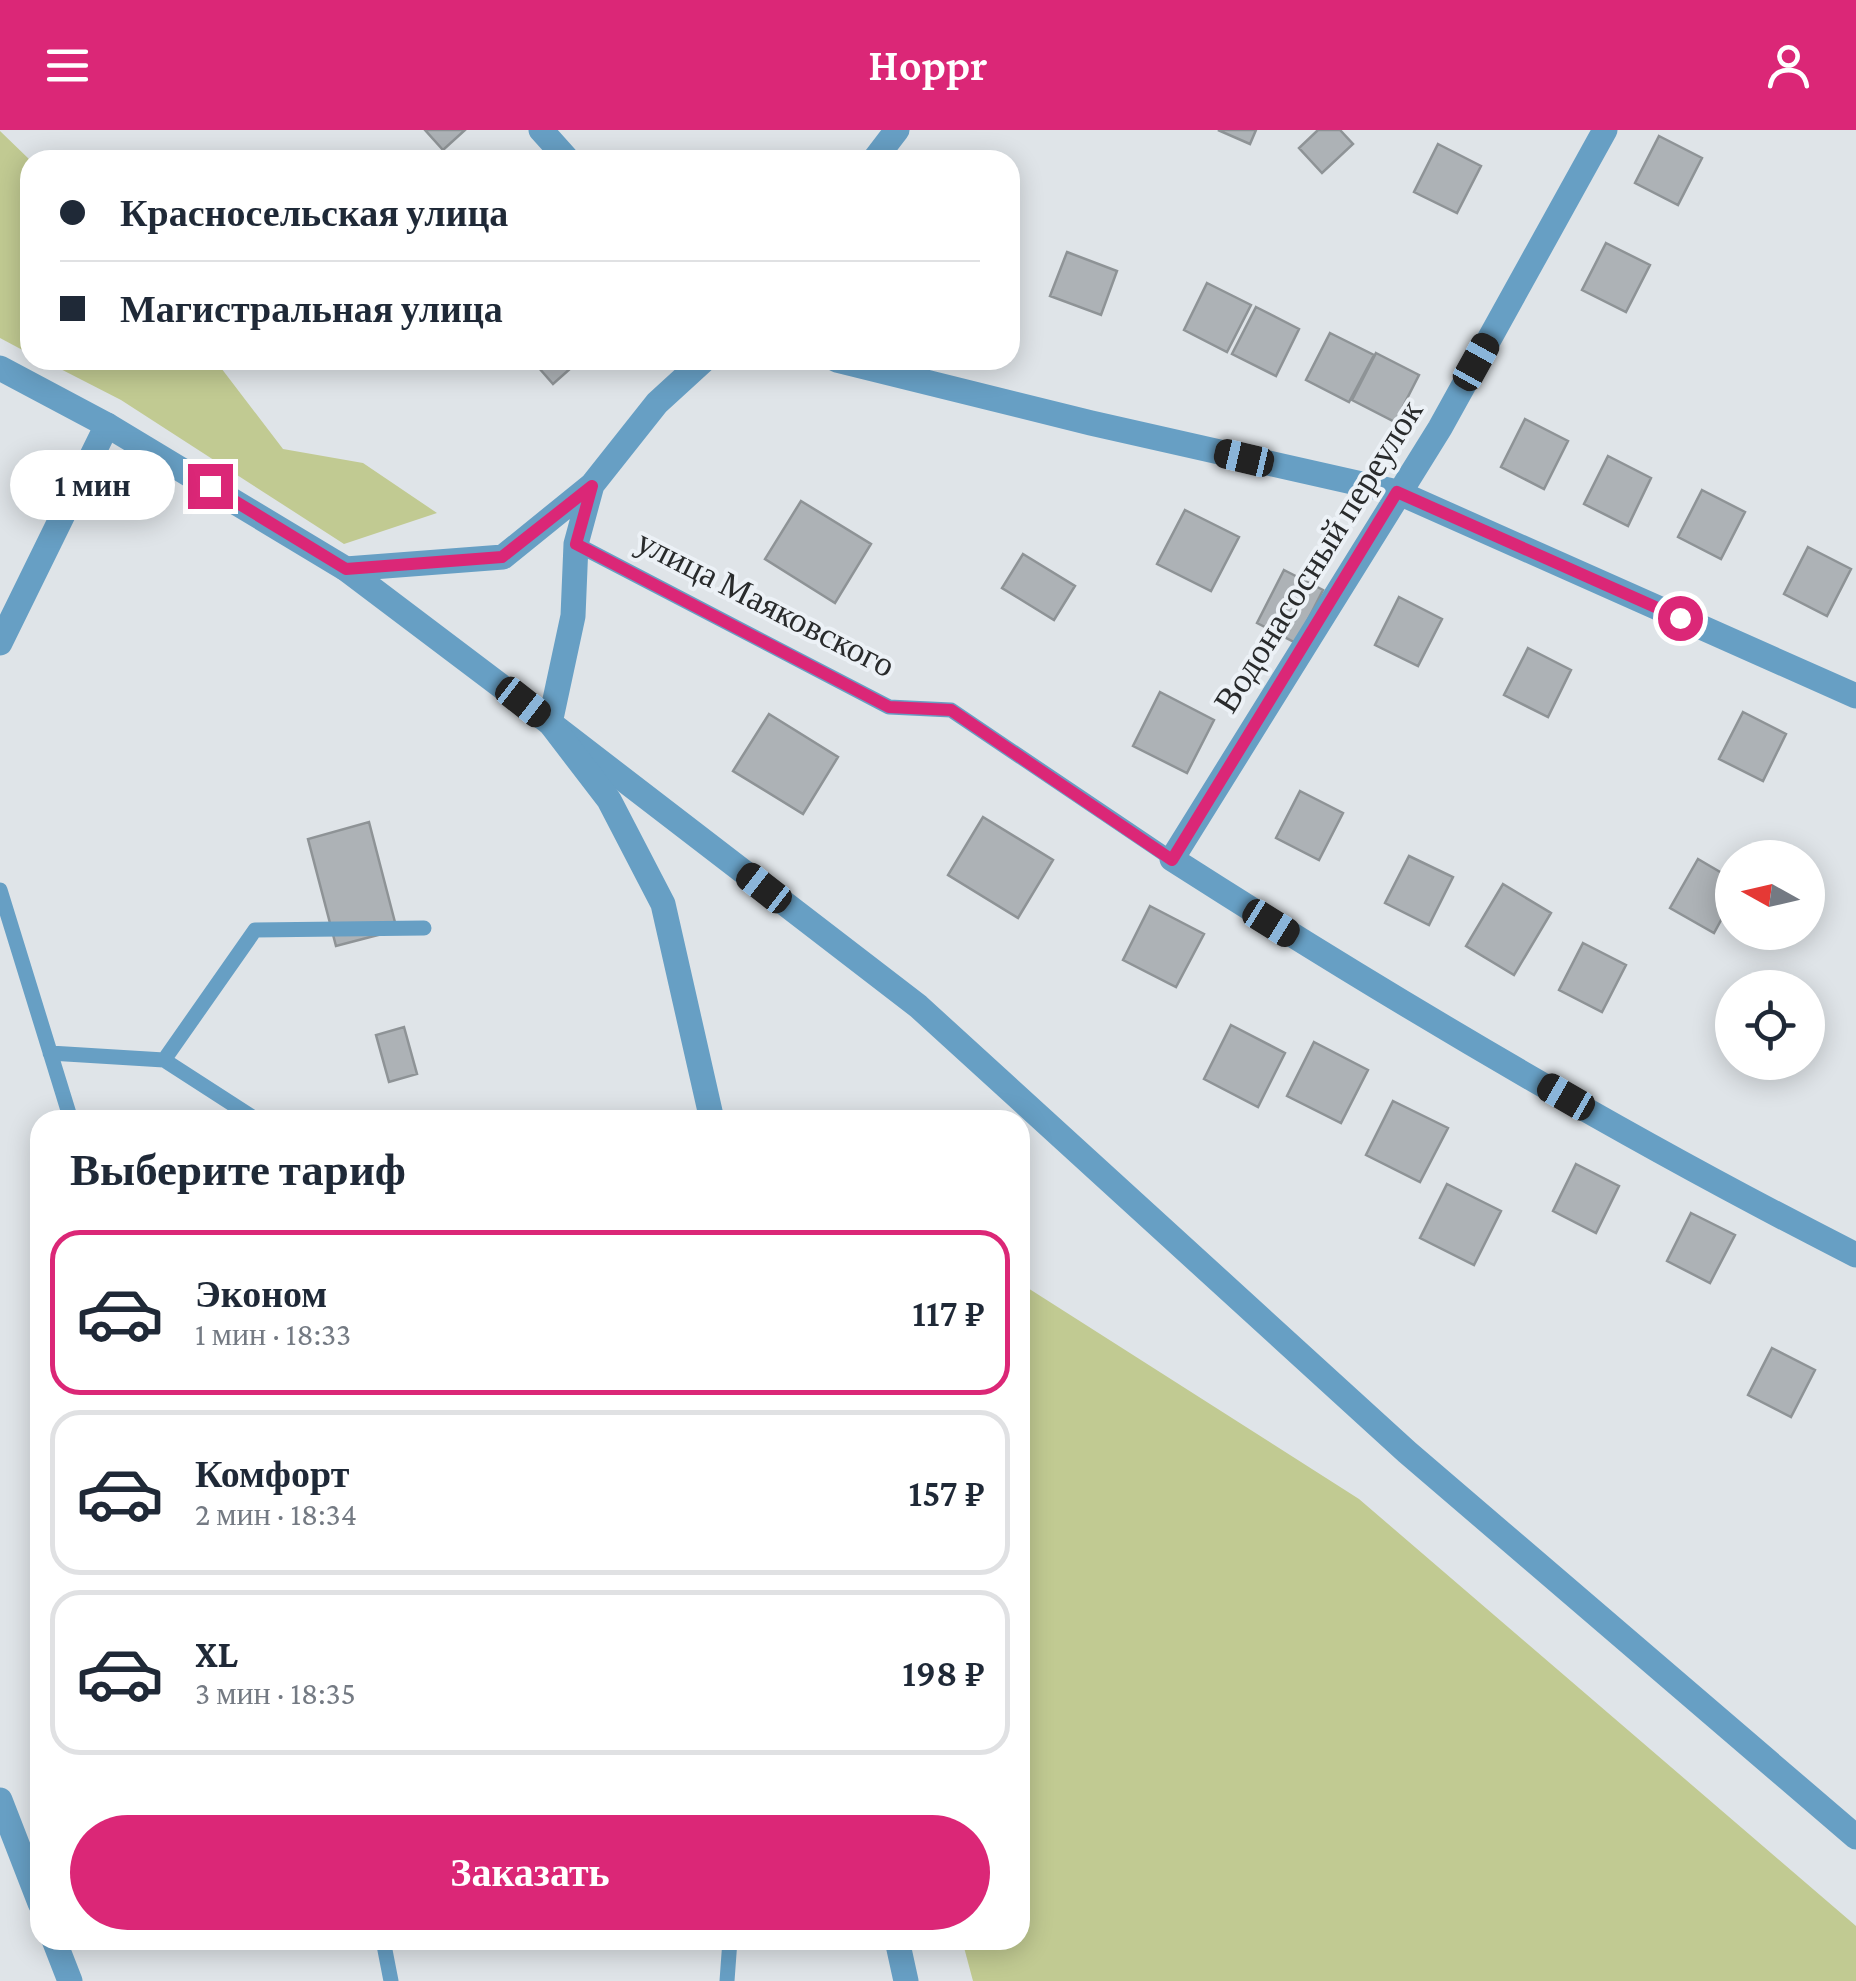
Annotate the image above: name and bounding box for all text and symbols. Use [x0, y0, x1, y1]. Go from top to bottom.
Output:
icon: menu [40, 38, 95, 93]
icon: person [1761, 38, 1816, 93]
text: Hoppr [868, 40, 988, 90]
text: Красносельская улица [120, 192, 508, 234]
text: Магистральная улица [120, 288, 503, 330]
car [1448, 328, 1504, 396]
street label: Водонасосный переулок [1206, 392, 1431, 720]
car [1211, 437, 1277, 479]
callout: 1 мин [10, 451, 175, 521]
route end [188, 464, 233, 509]
text: 1 мин [54, 467, 131, 503]
street label: улица Маяковского [630, 522, 901, 685]
route start [1658, 596, 1703, 641]
car [490, 672, 556, 732]
north arrow [1715, 840, 1825, 950]
map controls [1715, 840, 1825, 1080]
car [731, 858, 797, 918]
car [1238, 894, 1304, 952]
button: locate [1715, 970, 1825, 1080]
car [1533, 1069, 1599, 1125]
text: Выберите тариф [70, 1145, 406, 1195]
icon: car [75, 1268, 165, 1358]
text: Эконом [195, 1273, 327, 1315]
text: 117 ₽ [912, 1292, 985, 1334]
text: 1 мин · 18:33 [195, 1316, 351, 1352]
icon: car [75, 1448, 165, 1538]
text: Комфорт [195, 1453, 349, 1495]
text: 157 ₽ [909, 1472, 985, 1514]
text: 2 мин · 18:34 [195, 1496, 357, 1532]
icon: car [75, 1628, 165, 1718]
text: XL [195, 1633, 238, 1675]
text: 198 ₽ [902, 1652, 985, 1694]
text: 3 мин · 18:35 [195, 1675, 356, 1711]
button: Заказать [70, 1815, 990, 1930]

